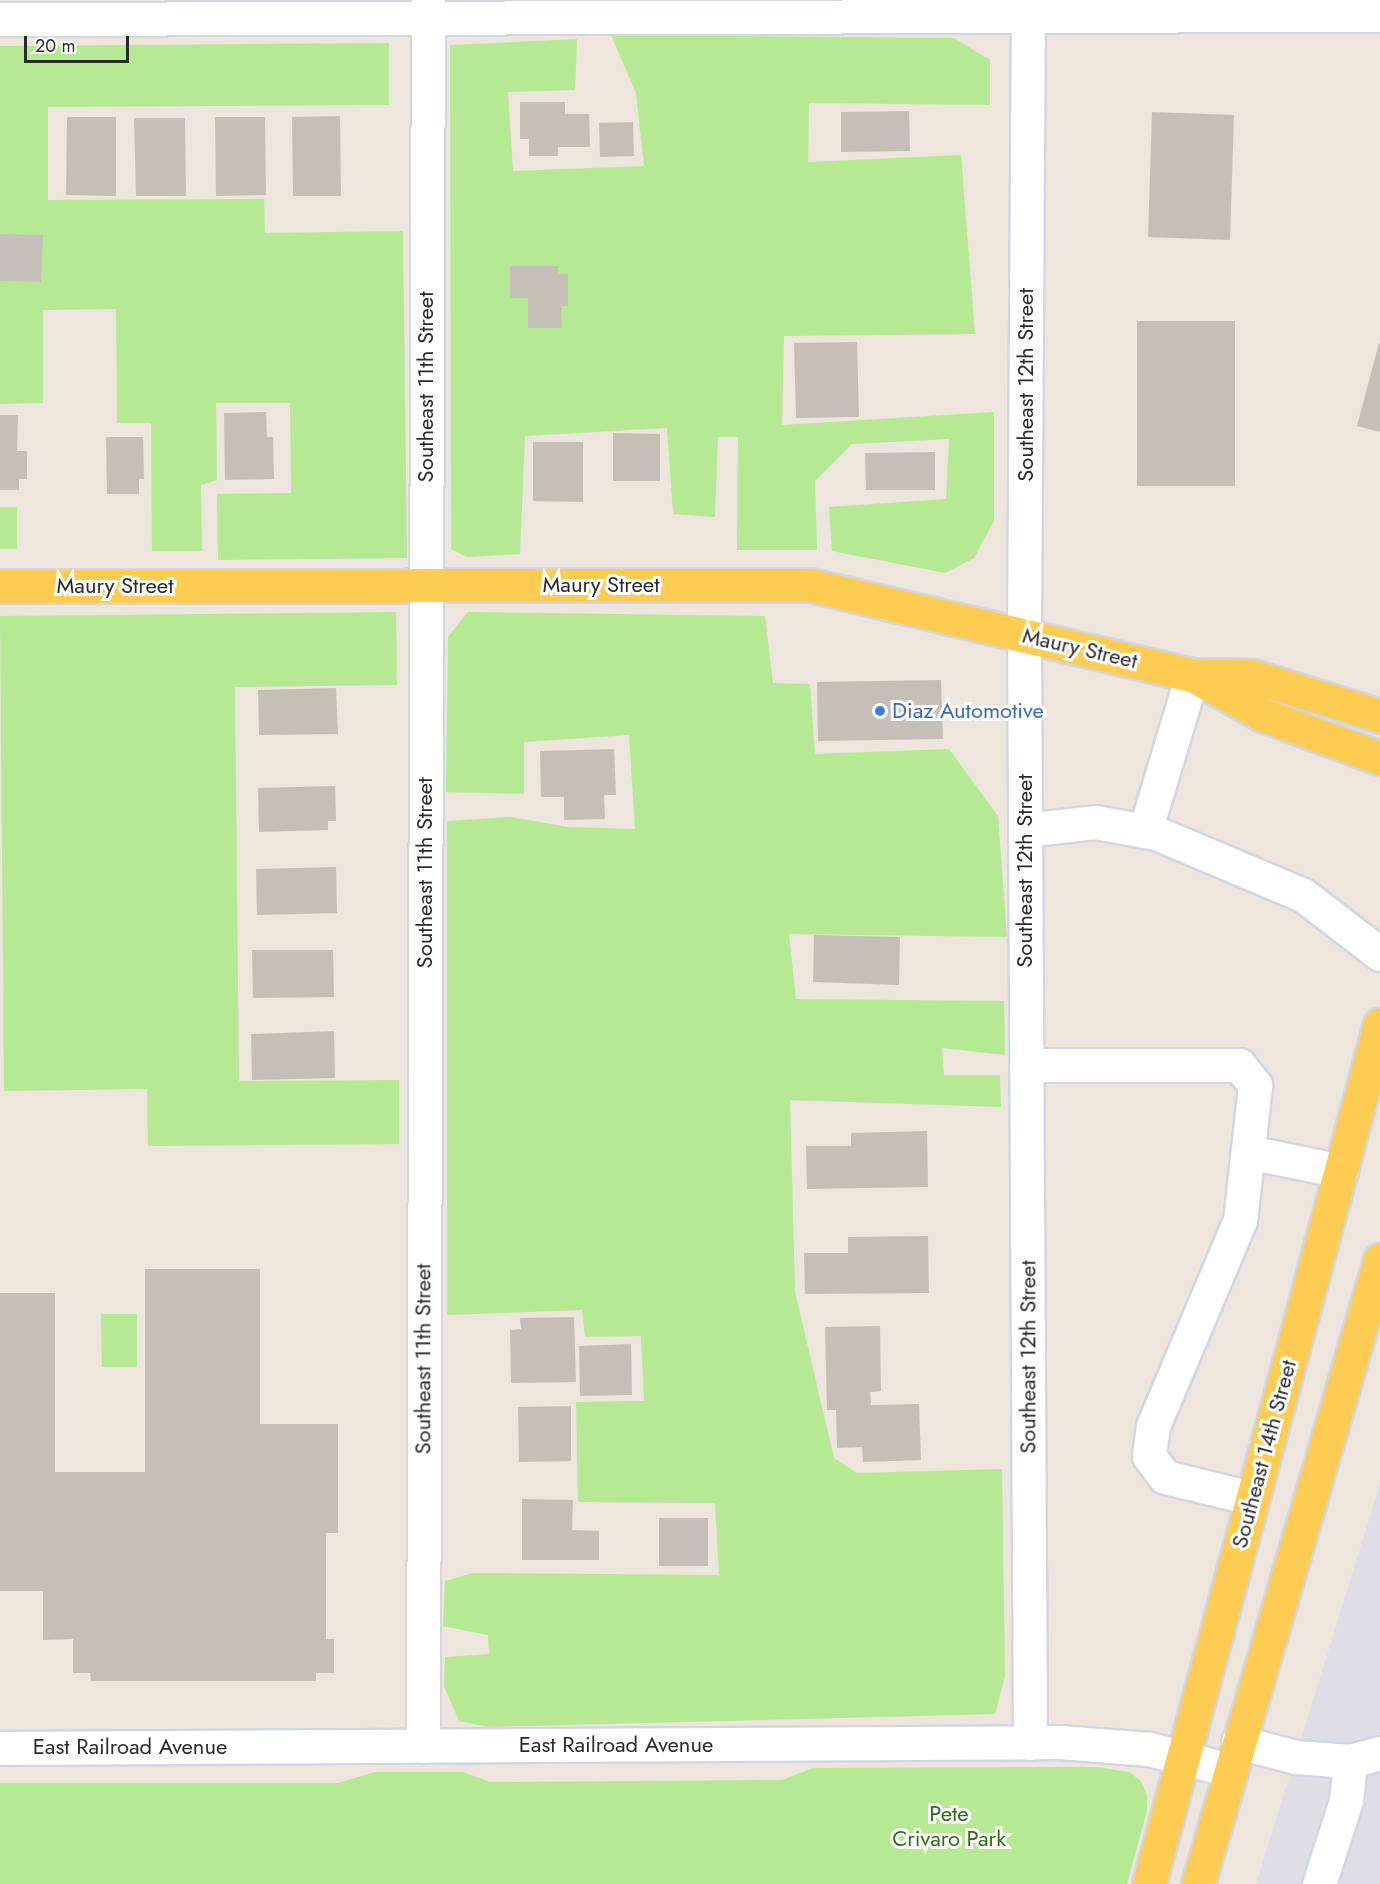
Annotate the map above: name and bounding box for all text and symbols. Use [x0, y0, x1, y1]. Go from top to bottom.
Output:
scale bar [27, 24, 132, 62]
text: 20 m [35, 33, 75, 59]
street label: Southeast 12th Street [1013, 288, 1039, 482]
street label: Southeast 11th Street [413, 292, 439, 482]
street label: Maury Street [543, 572, 659, 598]
street label: Maury Street [57, 573, 173, 599]
street label: Maury Street [1020, 622, 1140, 674]
place label: Diaz Automotive [892, 698, 1044, 724]
marker: Diaz Automotive [873, 704, 887, 718]
street label: Southeast 12th Street [1012, 774, 1038, 968]
street label: Southeast 11th Street [412, 778, 438, 968]
street label: Southeast 12th Street [1015, 1260, 1041, 1454]
street label: Southeast 11th Street [410, 1264, 436, 1454]
street label: Southeast 14th Street [1226, 1357, 1302, 1551]
street label: East Railroad Avenue [519, 1732, 713, 1758]
street label: East Railroad Avenue [33, 1734, 227, 1760]
park label: Pete Crivaro Park [892, 1800, 1006, 1852]

